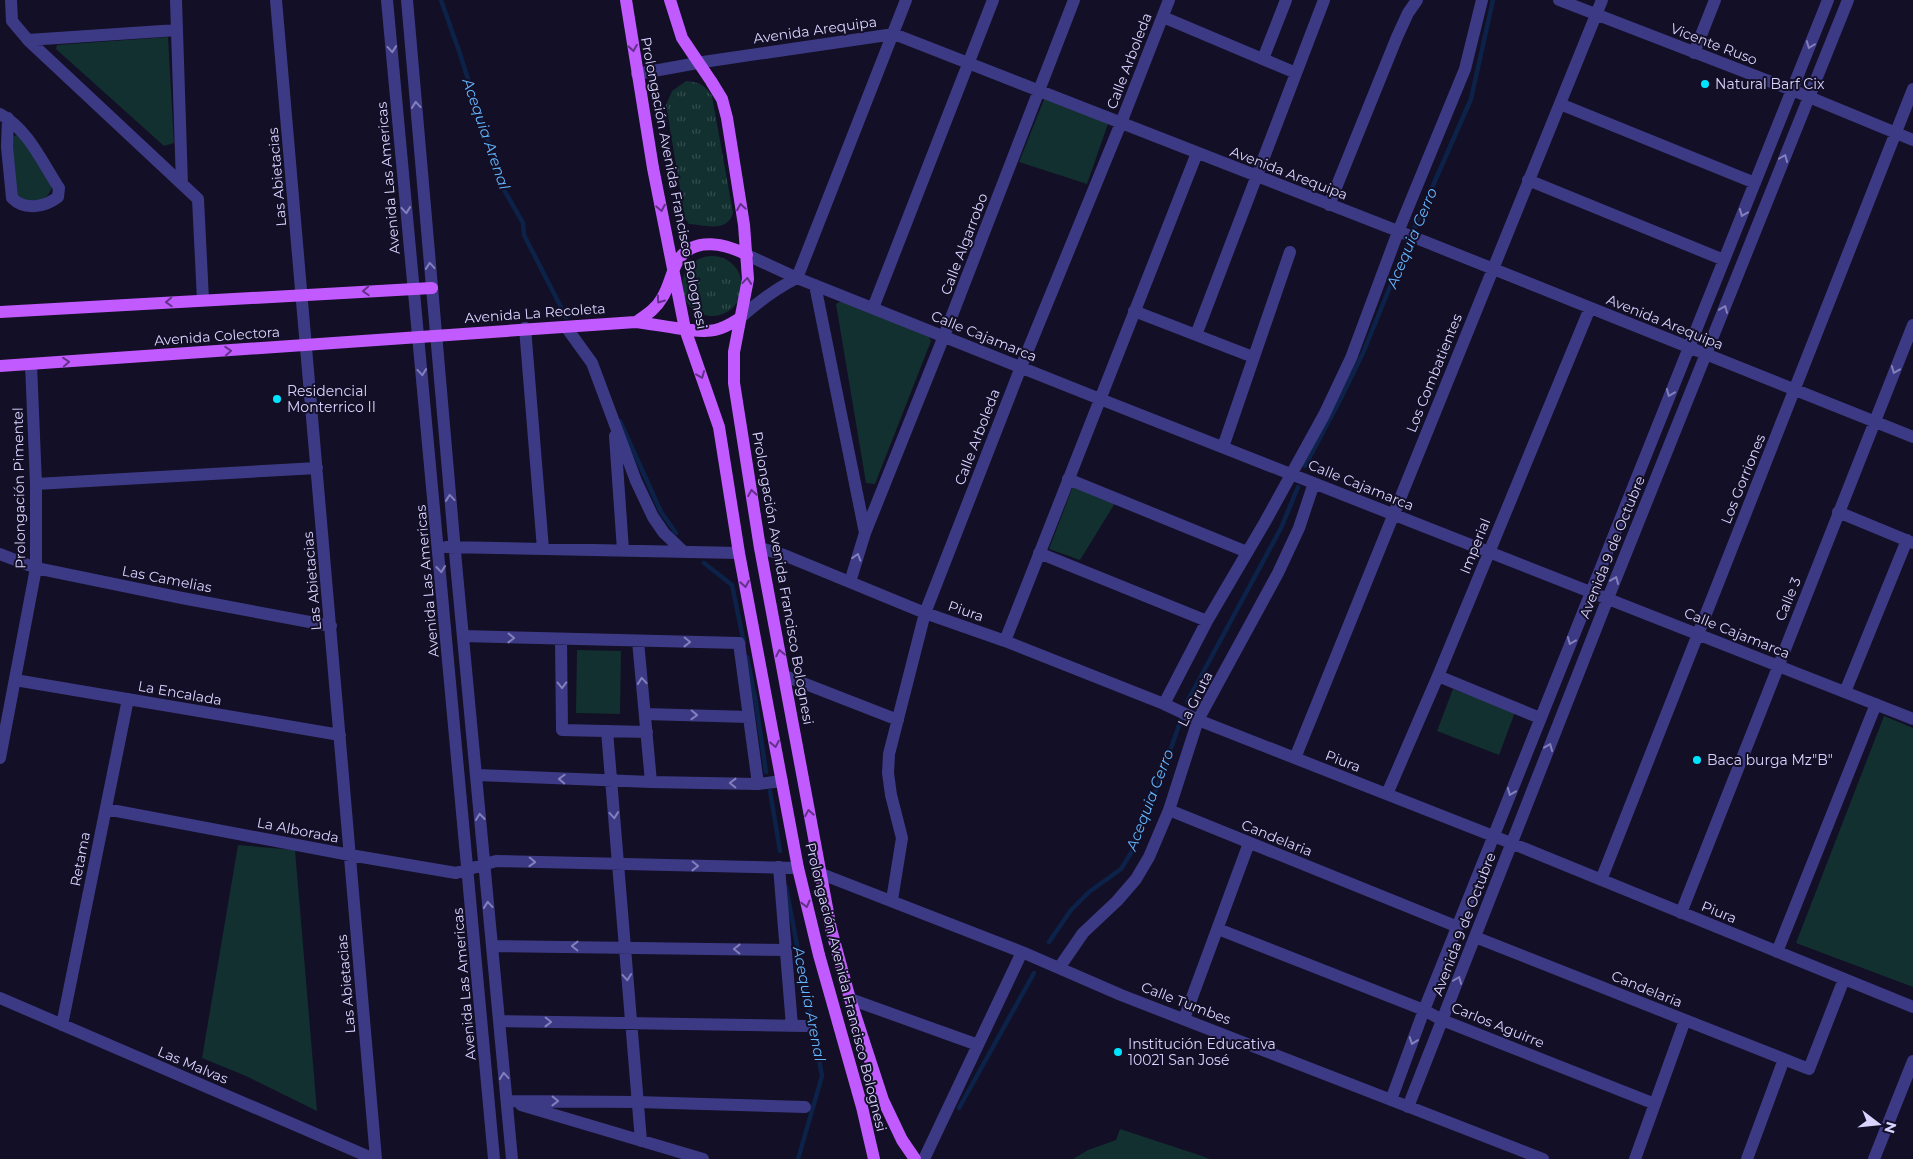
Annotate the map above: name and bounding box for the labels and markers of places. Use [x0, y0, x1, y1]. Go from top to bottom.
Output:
place label: Natural Barf Cix [1715, 75, 1825, 93]
marker: Natural Barf Cix [1699, 78, 1711, 90]
place label: Residencial Monterrico II [287, 382, 376, 416]
marker: Residencial Monterrico II [271, 393, 283, 405]
place label: Baca burga Mz"B" [1707, 751, 1833, 769]
marker: Baca burga Mz"B" [1691, 754, 1703, 766]
place label: Institución Educativa 10021 San José [1128, 1035, 1276, 1069]
marker: Institución Educativa 10021 San José [1112, 1046, 1124, 1058]

